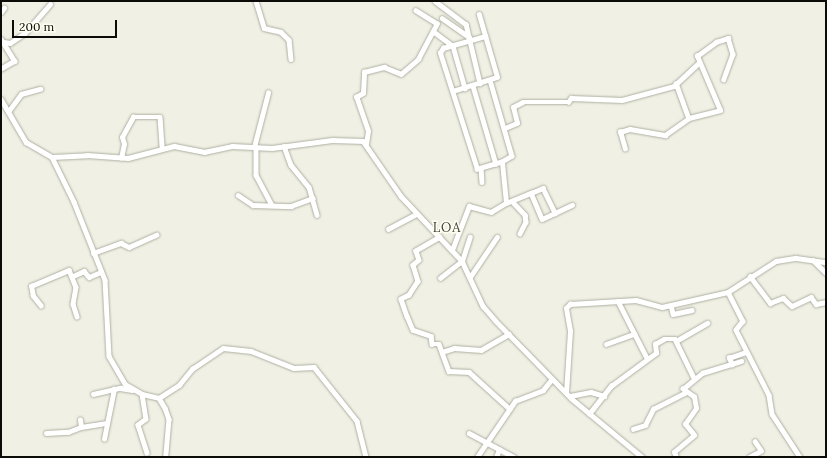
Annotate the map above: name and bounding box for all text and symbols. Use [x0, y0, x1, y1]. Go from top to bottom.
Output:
scale bar [14, 12, 119, 38]
text: 200 m [19, 19, 54, 34]
district label: LOA [433, 220, 461, 236]

